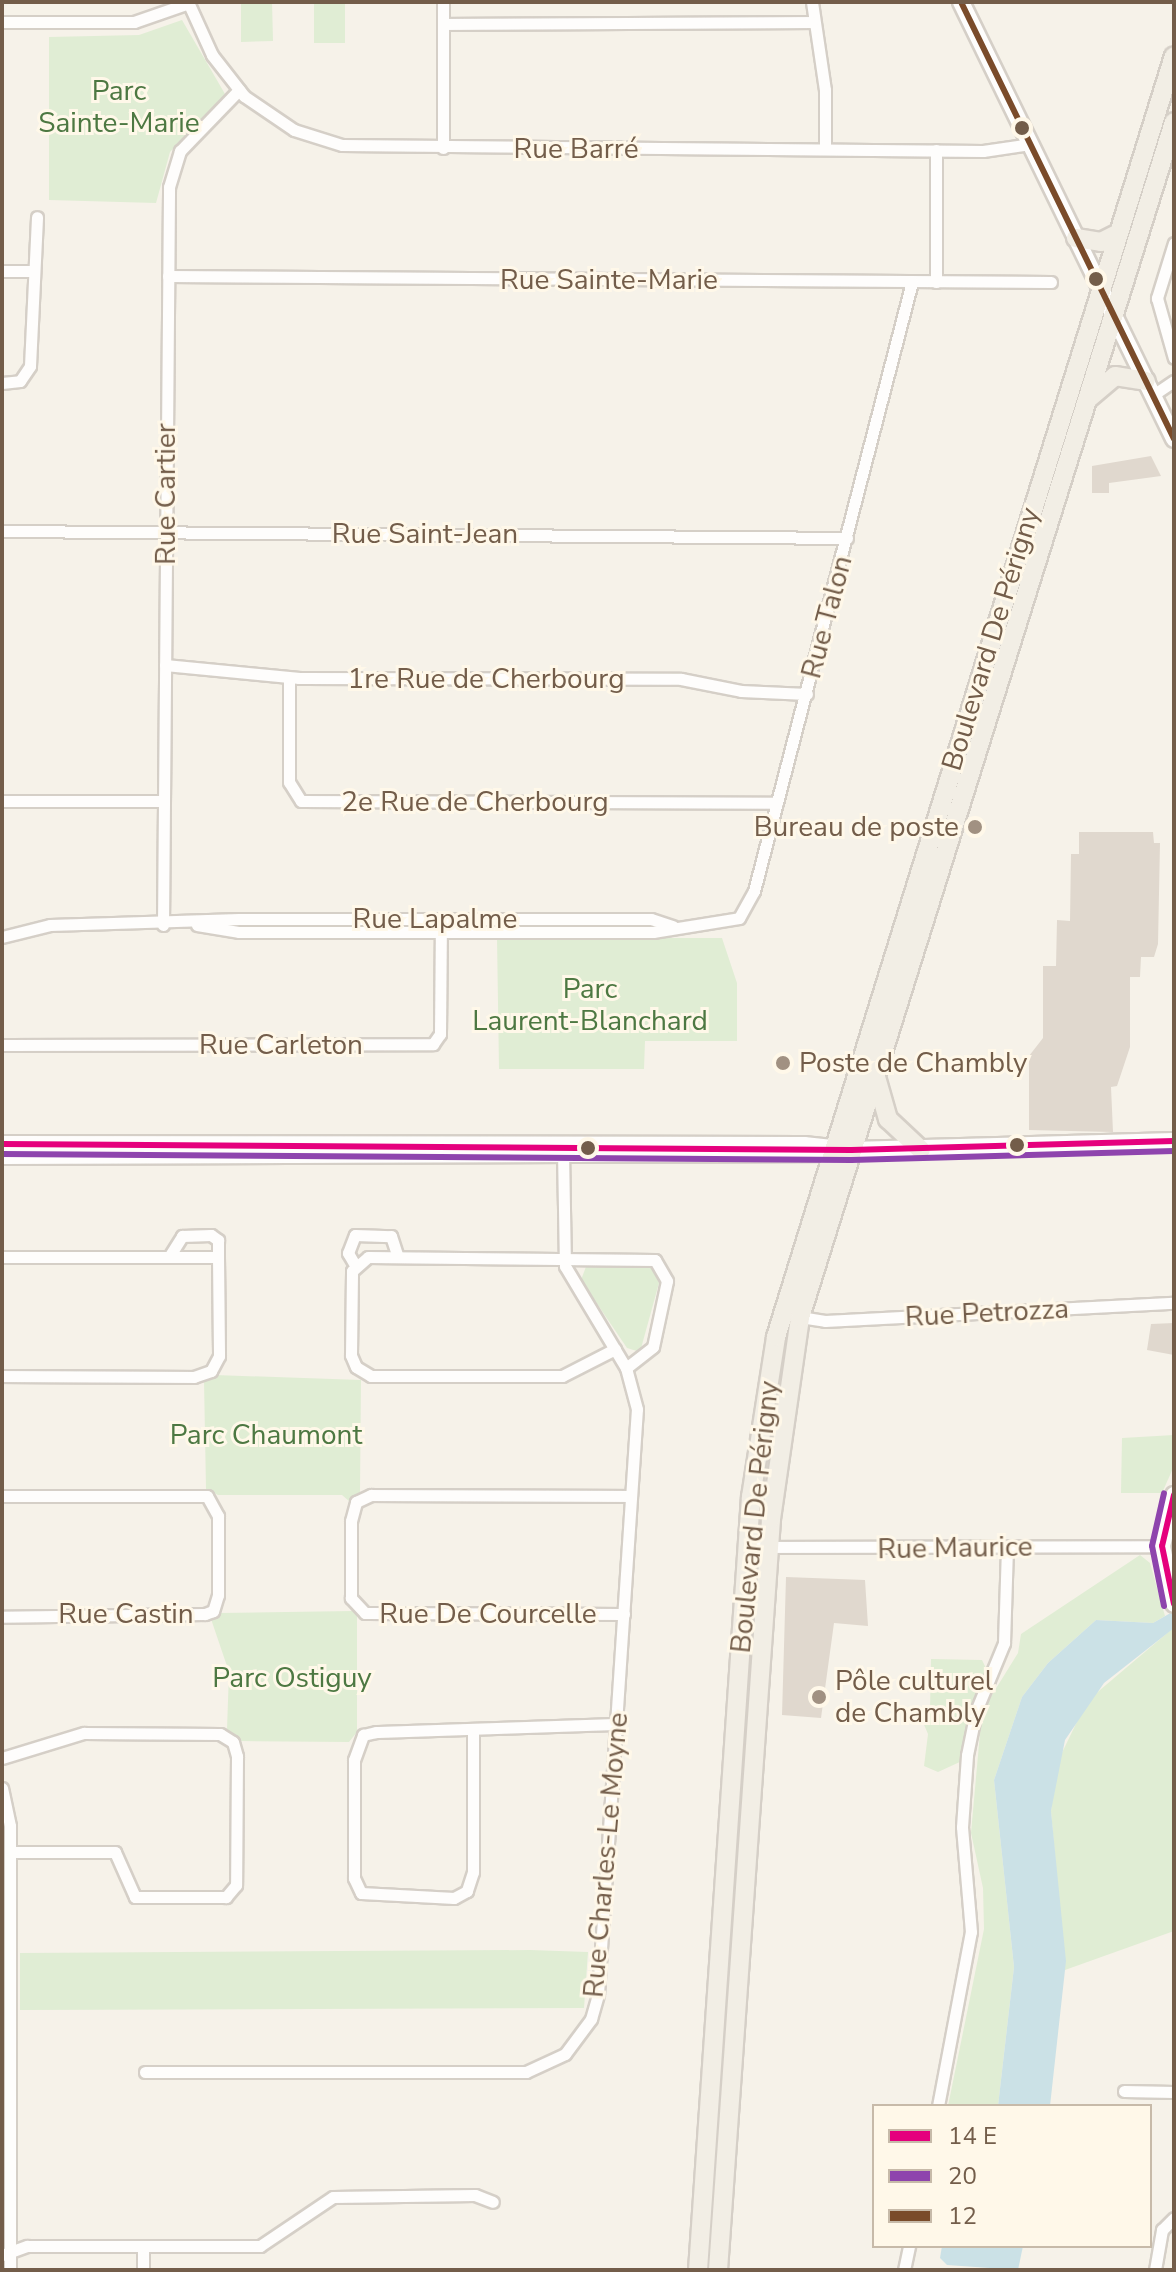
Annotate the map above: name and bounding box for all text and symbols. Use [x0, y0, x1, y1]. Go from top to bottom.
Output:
park label: Parc Sainte-Marie [38, 74, 200, 140]
unlabelled marker [1014, 120, 1030, 136]
street label: Rue Barré [513, 132, 639, 166]
street label: Rue Sainte-Marie [500, 263, 718, 297]
unlabelled marker [1088, 271, 1104, 287]
street label: Rue Cartier [149, 423, 183, 565]
street label: Boulevard De Périgny [935, 503, 1047, 775]
street label: Rue Saint-Jean [332, 517, 518, 551]
street label: Rue Talon [795, 552, 859, 682]
street label: 1re Rue de Cherbourg [347, 662, 625, 696]
street label: 2e Rue de Cherbourg [341, 785, 609, 819]
place label: Bureau de poste [754, 810, 959, 844]
marker: Bureau de poste [966, 818, 984, 836]
street label: Rue Lapalme [353, 902, 517, 936]
park label: Parc Laurent-Blanchard [472, 972, 708, 1038]
street label: Rue Carleton [199, 1028, 363, 1062]
place label: Poste de Chambly [799, 1046, 1027, 1080]
marker: Poste de Chambly [774, 1054, 792, 1072]
unlabelled marker [1009, 1137, 1025, 1153]
unlabelled marker [580, 1140, 596, 1156]
street label: Rue Petrozza [904, 1292, 1070, 1334]
street label: Boulevard De Périgny [724, 1379, 786, 1655]
park label: Parc Chaumont [170, 1418, 362, 1452]
street label: Rue Maurice [877, 1530, 1033, 1566]
street label: Rue Castin [58, 1597, 194, 1631]
street label: Rue De Courcelle [379, 1597, 597, 1631]
park label: Parc Ostiguy [212, 1661, 372, 1695]
place label: Pôle culturel de Chambly [835, 1664, 993, 1730]
marker: Pôle culturel de Chambly [810, 1688, 828, 1706]
street label: Rue Charles-Le Moyne [577, 1711, 635, 1999]
legend [872, 2104, 1152, 2248]
text: 14 E [948, 2120, 997, 2152]
text: 20 [948, 2160, 977, 2192]
text: 12 [948, 2200, 977, 2232]

